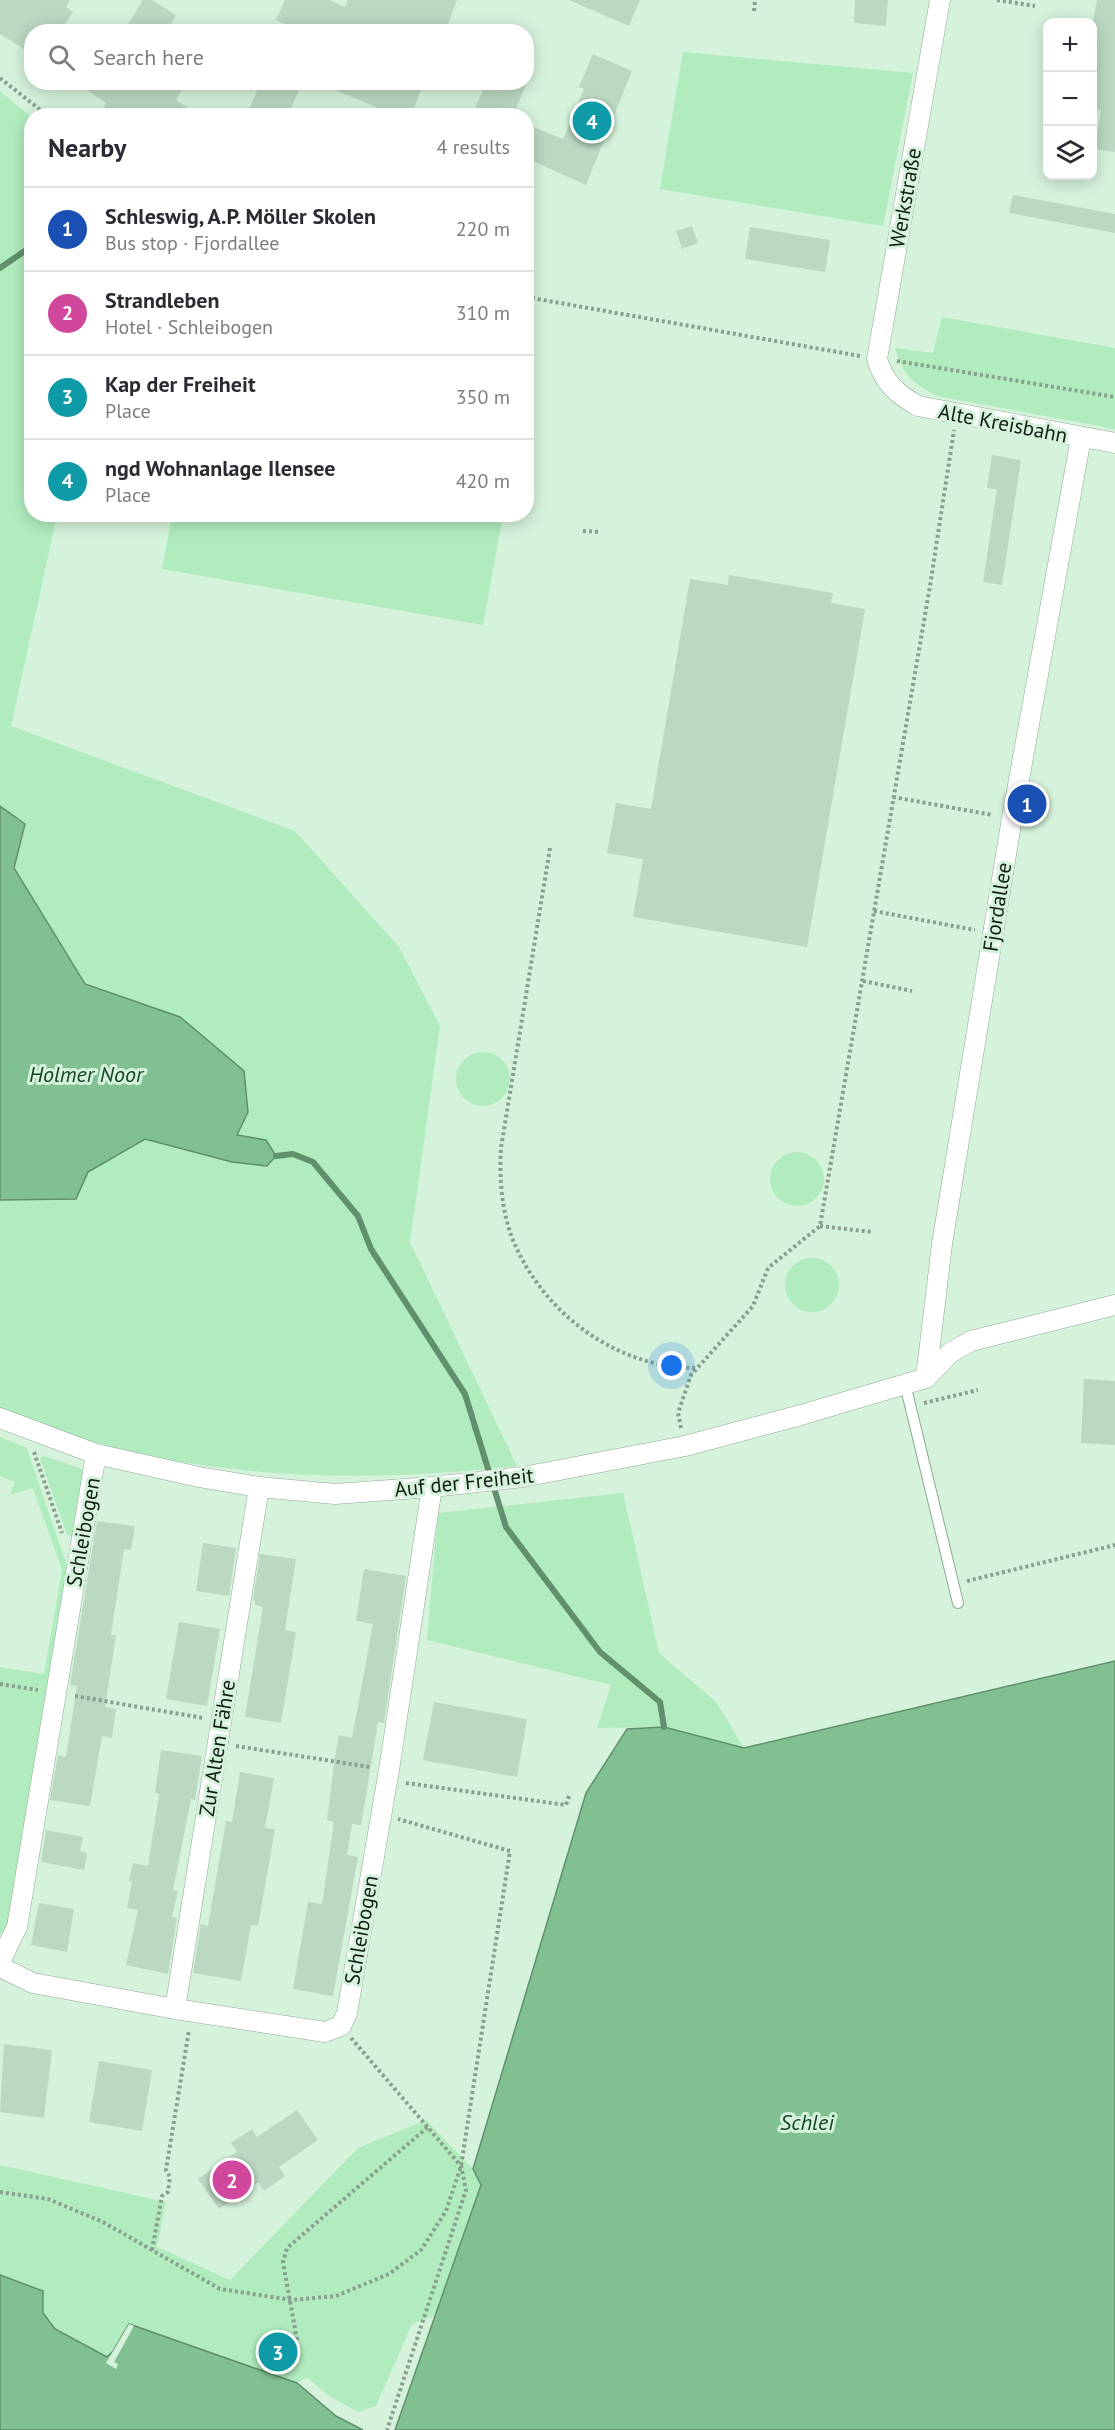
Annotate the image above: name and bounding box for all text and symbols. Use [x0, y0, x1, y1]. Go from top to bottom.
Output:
map controls [1043, 18, 1097, 180]
button: + [1043, 18, 1097, 72]
search box [24, 24, 534, 90]
icon: search [45, 41, 78, 74]
text: Search here [93, 43, 204, 71]
button: − [1043, 72, 1097, 126]
pin: 4 [572, 98, 612, 144]
button: layers [1043, 126, 1097, 180]
text: Nearby [48, 131, 126, 164]
text: 4 results [437, 134, 510, 160]
street label: Werkstraße [883, 146, 927, 250]
text: Schleswig, A.P. Möller Skolen [105, 202, 376, 230]
text: 1 [62, 216, 73, 242]
text: 220 m [456, 216, 510, 242]
text: Bus stop · Fjordallee [105, 230, 279, 256]
text: Strandleben [105, 286, 219, 314]
text: 2 [62, 300, 73, 326]
text: 310 m [456, 300, 510, 326]
text: Hotel · Schleibogen [105, 314, 273, 340]
text: Kap der Freiheit [105, 370, 256, 398]
text: 3 [62, 384, 73, 410]
text: 350 m [456, 384, 510, 410]
street label: Alte Kreisbahn [936, 397, 1070, 449]
text: Place [105, 398, 151, 424]
text: ngd Wohnanlage Ilensee [105, 454, 336, 482]
text: 4 [62, 468, 73, 494]
text: 420 m [456, 468, 510, 494]
text: Place [105, 482, 151, 508]
pin: 1 [1008, 782, 1046, 826]
street label: Fjordallee [977, 860, 1017, 954]
water label: Holmer Noor [29, 1060, 145, 1088]
your location [657, 1351, 686, 1380]
street label: Auf der Freiheit [393, 1461, 535, 1503]
street label: Schleibogen [60, 1475, 106, 1589]
street label: Zur Alten Fähre [193, 1678, 241, 1818]
street label: Schleibogen [338, 1873, 384, 1987]
water label: Schlei [780, 2108, 835, 2136]
pin: 2 [212, 2158, 252, 2202]
pin: 3 [258, 2330, 298, 2374]

